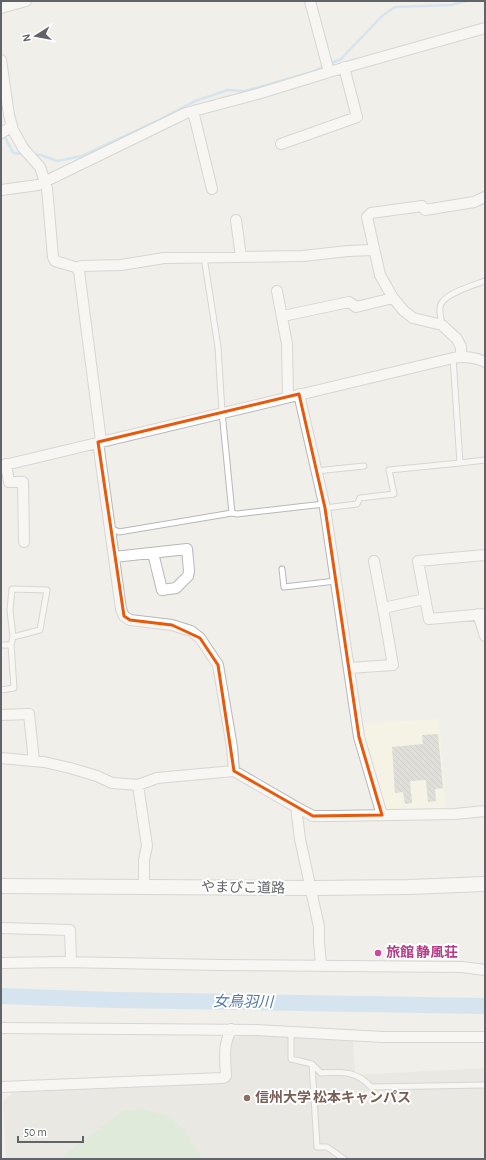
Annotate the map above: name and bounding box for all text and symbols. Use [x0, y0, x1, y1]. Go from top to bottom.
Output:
north arrow [16, 16, 56, 56]
text: N [21, 33, 33, 43]
street label: やまびこ道路 [201, 879, 285, 896]
place label: 旅館 静風荘 [386, 945, 458, 960]
marker: 旅館 静風荘 [373, 948, 383, 958]
water label: 女鳥羽川 [213, 993, 275, 1010]
place label: 信州大学 松本キャンパス [255, 1089, 411, 1105]
marker: 信州大学 松本キャンパス [242, 1093, 252, 1103]
scale bar [18, 1118, 83, 1144]
text: 50 m [24, 1126, 47, 1138]

